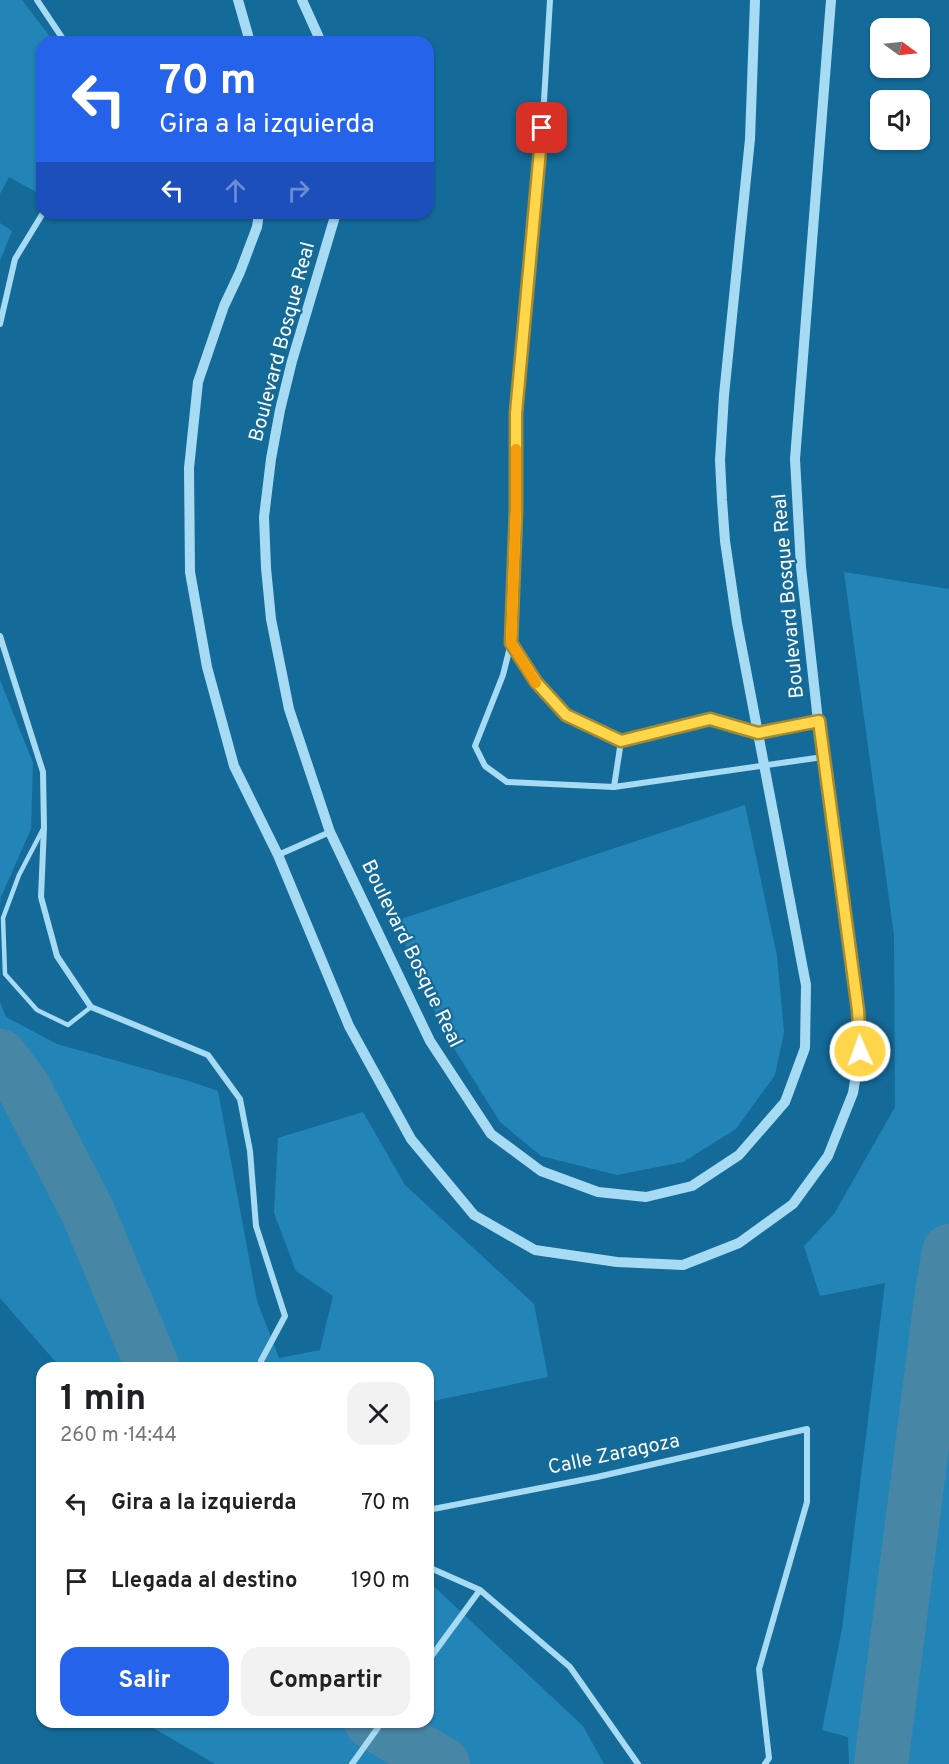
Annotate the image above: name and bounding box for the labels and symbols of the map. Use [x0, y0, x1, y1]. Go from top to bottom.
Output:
north arrow [870, 18, 930, 78]
pin [516, 102, 567, 153]
street label: Boulevard Bosque Real [244, 239, 322, 445]
street label: Boulevard Bosque Real [767, 492, 811, 700]
street label: Boulevard Bosque Real [354, 856, 468, 1052]
position arrow [828, 1019, 892, 1083]
street label: Calle Zaragoza [546, 1428, 682, 1482]

